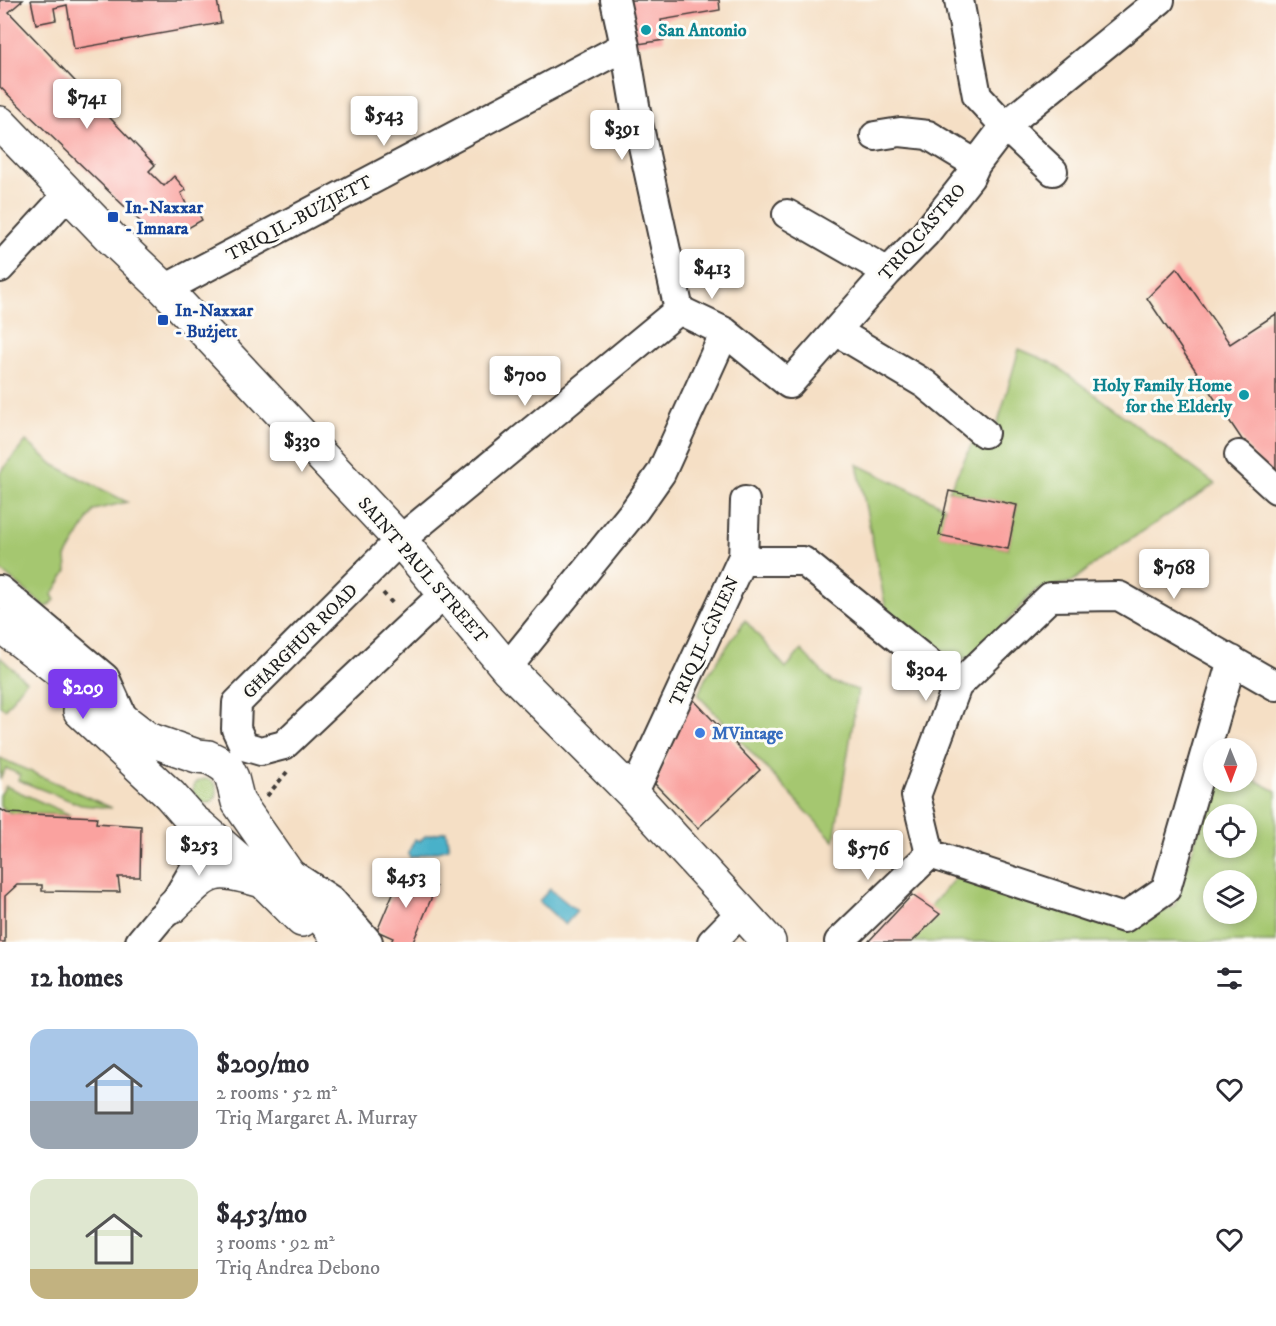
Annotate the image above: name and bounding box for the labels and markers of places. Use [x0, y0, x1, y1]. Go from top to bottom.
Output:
place label: San Antonio [658, 20, 747, 42]
marker: San Antonio [639, 23, 653, 37]
pin: $741 [51, 79, 123, 130]
pin: $543 [348, 96, 420, 147]
pin: $391 [586, 110, 658, 161]
place label: In-Naxxar - Imnara [125, 197, 203, 240]
marker: In-Naxxar - Imnara [106, 210, 120, 224]
pin: $413 [676, 249, 748, 300]
place label: In-Naxxar - Bużjett [175, 300, 253, 343]
marker: In-Naxxar - Bużjett [156, 313, 170, 327]
pin: $700 [489, 356, 561, 407]
place label: Holy Family Home for the Elderly [1092, 375, 1233, 418]
marker: Holy Family Home for the Elderly [1237, 388, 1251, 402]
pin: $330 [266, 422, 338, 473]
pin: $768 [1138, 549, 1210, 600]
pin: $304 [890, 651, 962, 702]
pin: $209 [47, 669, 119, 720]
place label: MVintage [712, 723, 784, 745]
marker: MVintage [693, 726, 707, 740]
pin: $253 [163, 826, 235, 877]
pin: $576 [832, 830, 904, 881]
pin: $453 [370, 858, 442, 909]

